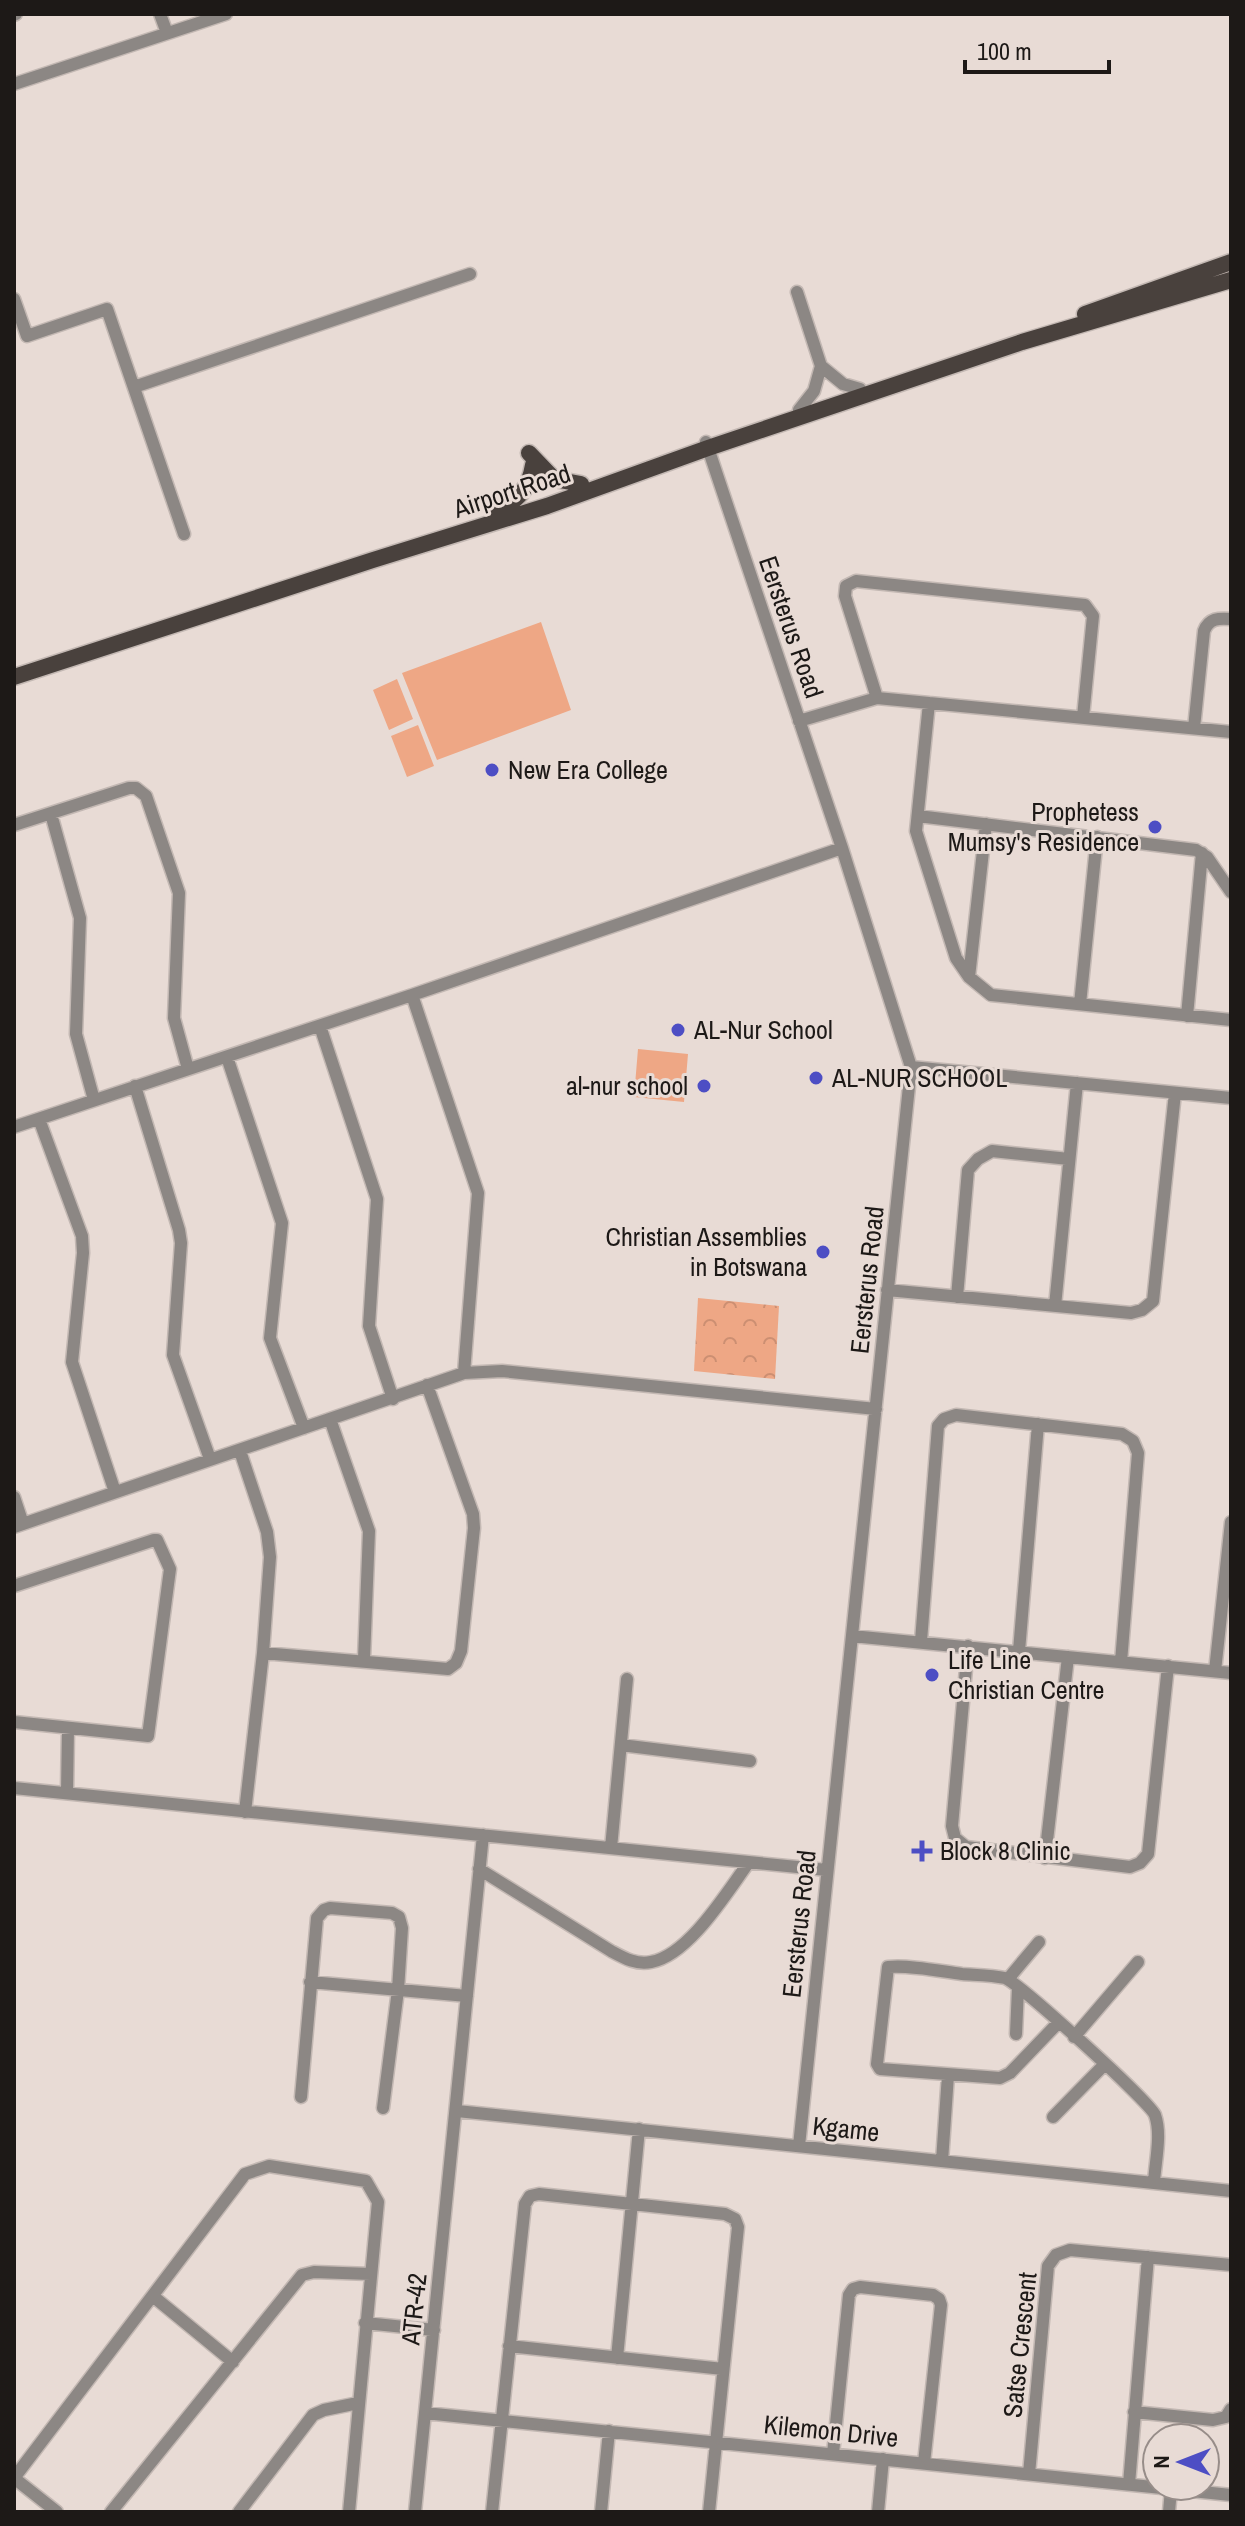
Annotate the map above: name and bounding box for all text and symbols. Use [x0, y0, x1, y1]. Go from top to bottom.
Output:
scale bar [965, 24, 1109, 74]
text: 100 m [977, 35, 1032, 67]
street label: Airport Road [448, 455, 575, 526]
street label: Eersterus Road [751, 551, 832, 703]
place label: New Era College [508, 752, 668, 787]
marker: New Era College [483, 761, 501, 779]
place label: Prophetess Mumsy's Residence [948, 794, 1139, 859]
marker: Prophetess Mumsy's Residence [1146, 818, 1164, 836]
place label: AL-Nur School [693, 1012, 833, 1047]
marker: AL-Nur School [669, 1021, 687, 1039]
place label: AL-NUR SCHOOL [831, 1060, 1007, 1095]
place label: al-nur school [566, 1068, 688, 1103]
marker: AL-NUR SCHOOL [807, 1069, 825, 1087]
marker: al-nur school [695, 1077, 713, 1095]
street label: Eersterus Road [841, 1204, 892, 1355]
place label: Christian Assemblies in Botswana [606, 1219, 807, 1284]
marker: Christian Assemblies in Botswana [814, 1243, 832, 1261]
place label: Life Line Christian Centre [948, 1642, 1104, 1707]
marker: Life Line Christian Centre [923, 1666, 941, 1684]
place label: Block 8 Clinic [940, 1833, 1070, 1868]
marker: Block 8 Clinic [911, 1840, 933, 1862]
street label: Eersterus Road [773, 1848, 824, 1999]
street label: Kgame [811, 2108, 881, 2149]
street label: ATR-42 [392, 2271, 435, 2348]
street label: Satse Crescent [994, 2271, 1045, 2419]
street label: Kilemon Drive [762, 2406, 900, 2455]
north arrow [1141, 2422, 1221, 2502]
text: N [1146, 2455, 1176, 2469]

